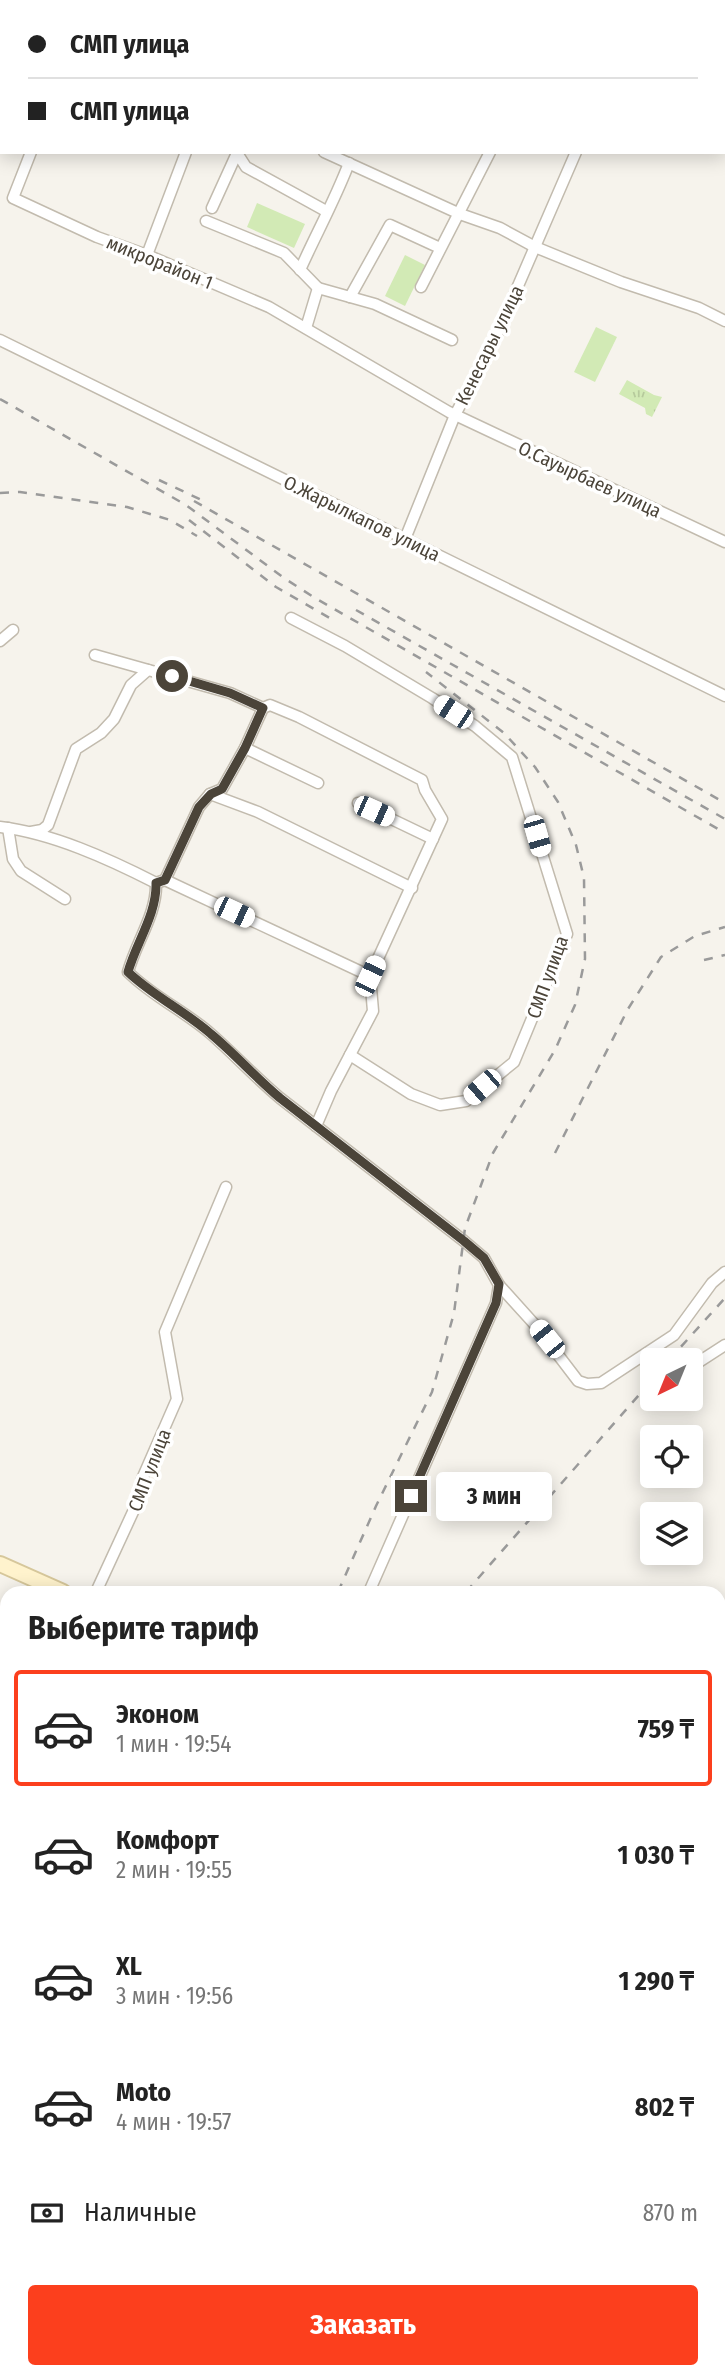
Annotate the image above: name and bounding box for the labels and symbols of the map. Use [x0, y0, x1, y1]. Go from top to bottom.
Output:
street label: микрорайон 1 [103, 231, 216, 294]
street label: Кенесары улица [450, 281, 528, 409]
street label: О.Сауырбаев улица [515, 436, 665, 523]
street label: О.Жарылкапов улица [280, 471, 444, 566]
route start [156, 660, 188, 692]
car [430, 692, 477, 732]
car [351, 793, 398, 829]
car [522, 813, 553, 859]
car [211, 894, 258, 930]
street label: СМП улица [522, 933, 573, 1022]
car [352, 953, 389, 999]
car [460, 1065, 505, 1109]
car [526, 1316, 569, 1362]
north arrow [640, 1348, 704, 1410]
street label: СМП улица [123, 1426, 176, 1515]
callout: 3 мин [436, 1472, 551, 1520]
route end [395, 1480, 427, 1512]

